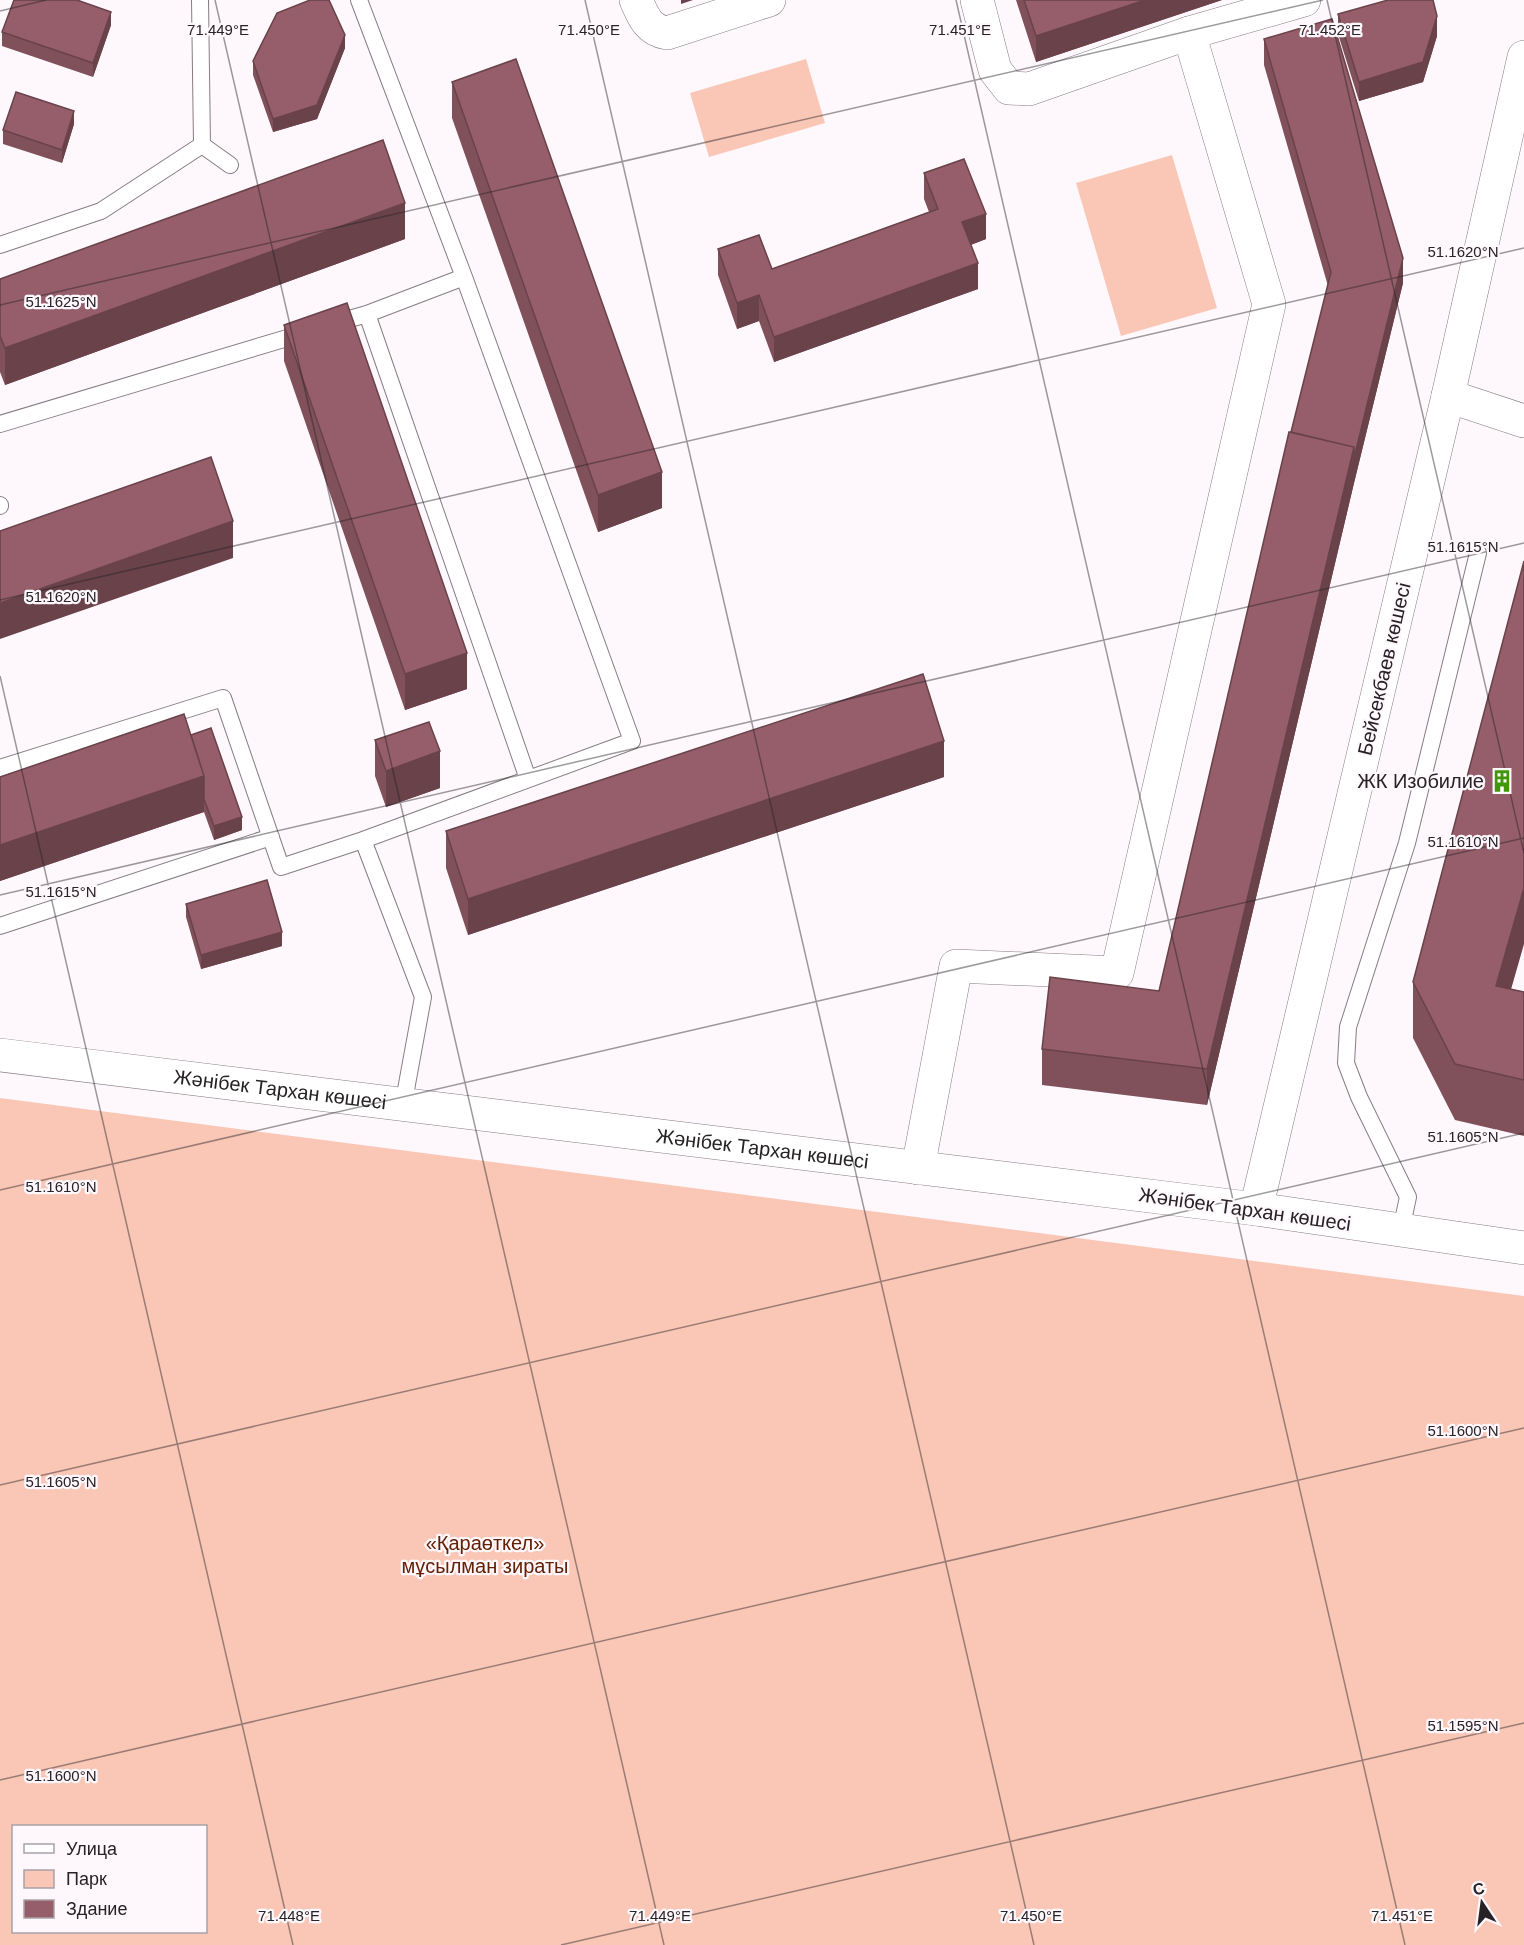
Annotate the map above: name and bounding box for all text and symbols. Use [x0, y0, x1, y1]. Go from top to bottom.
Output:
text: 71.449°E [187, 21, 249, 38]
text: 71.450°E [558, 21, 620, 38]
text: 71.451°E [929, 21, 991, 38]
text: 71.452°E [1299, 21, 1361, 38]
text: 51.1620°N [1427, 243, 1499, 260]
text: 51.1625°N [25, 293, 97, 310]
text: 51.1615°N [1427, 538, 1499, 555]
street label: Бейсекбаев көшесі [1353, 580, 1415, 758]
text: 51.1620°N [25, 588, 97, 605]
building icon: ЖК Изобилие [1489, 768, 1515, 794]
place label: ЖК Изобилие [1357, 770, 1484, 792]
text: 51.1610°N [1427, 833, 1499, 850]
text: 51.1615°N [25, 883, 97, 900]
street label: Жәнібек Тархан көшесі [172, 1065, 388, 1113]
street label: Жәнібек Тархан көшесі [655, 1125, 870, 1172]
text: 51.1605°N [1427, 1128, 1499, 1145]
text: 51.1610°N [25, 1178, 97, 1195]
street label: Жәнібек Тархан көшесі [1137, 1183, 1353, 1235]
text: 51.1600°N [1427, 1422, 1499, 1439]
text: 51.1605°N [25, 1473, 97, 1490]
park label: «Қараөткел» мұсылман зираты [402, 1532, 568, 1577]
text: 51.1595°N [1427, 1717, 1499, 1734]
text: 51.1600°N [25, 1767, 97, 1784]
legend [12, 1825, 207, 1933]
text: Улица [66, 1839, 118, 1859]
text: Парк [66, 1869, 107, 1889]
north arrow [1452, 1873, 1512, 1933]
text: С [1471, 1879, 1487, 1898]
text: Здание [66, 1899, 127, 1919]
text: 71.448°E [258, 1907, 320, 1924]
text: 71.449°E [629, 1907, 691, 1924]
text: 71.450°E [1000, 1907, 1062, 1924]
text: 71.451°E [1371, 1907, 1433, 1924]

